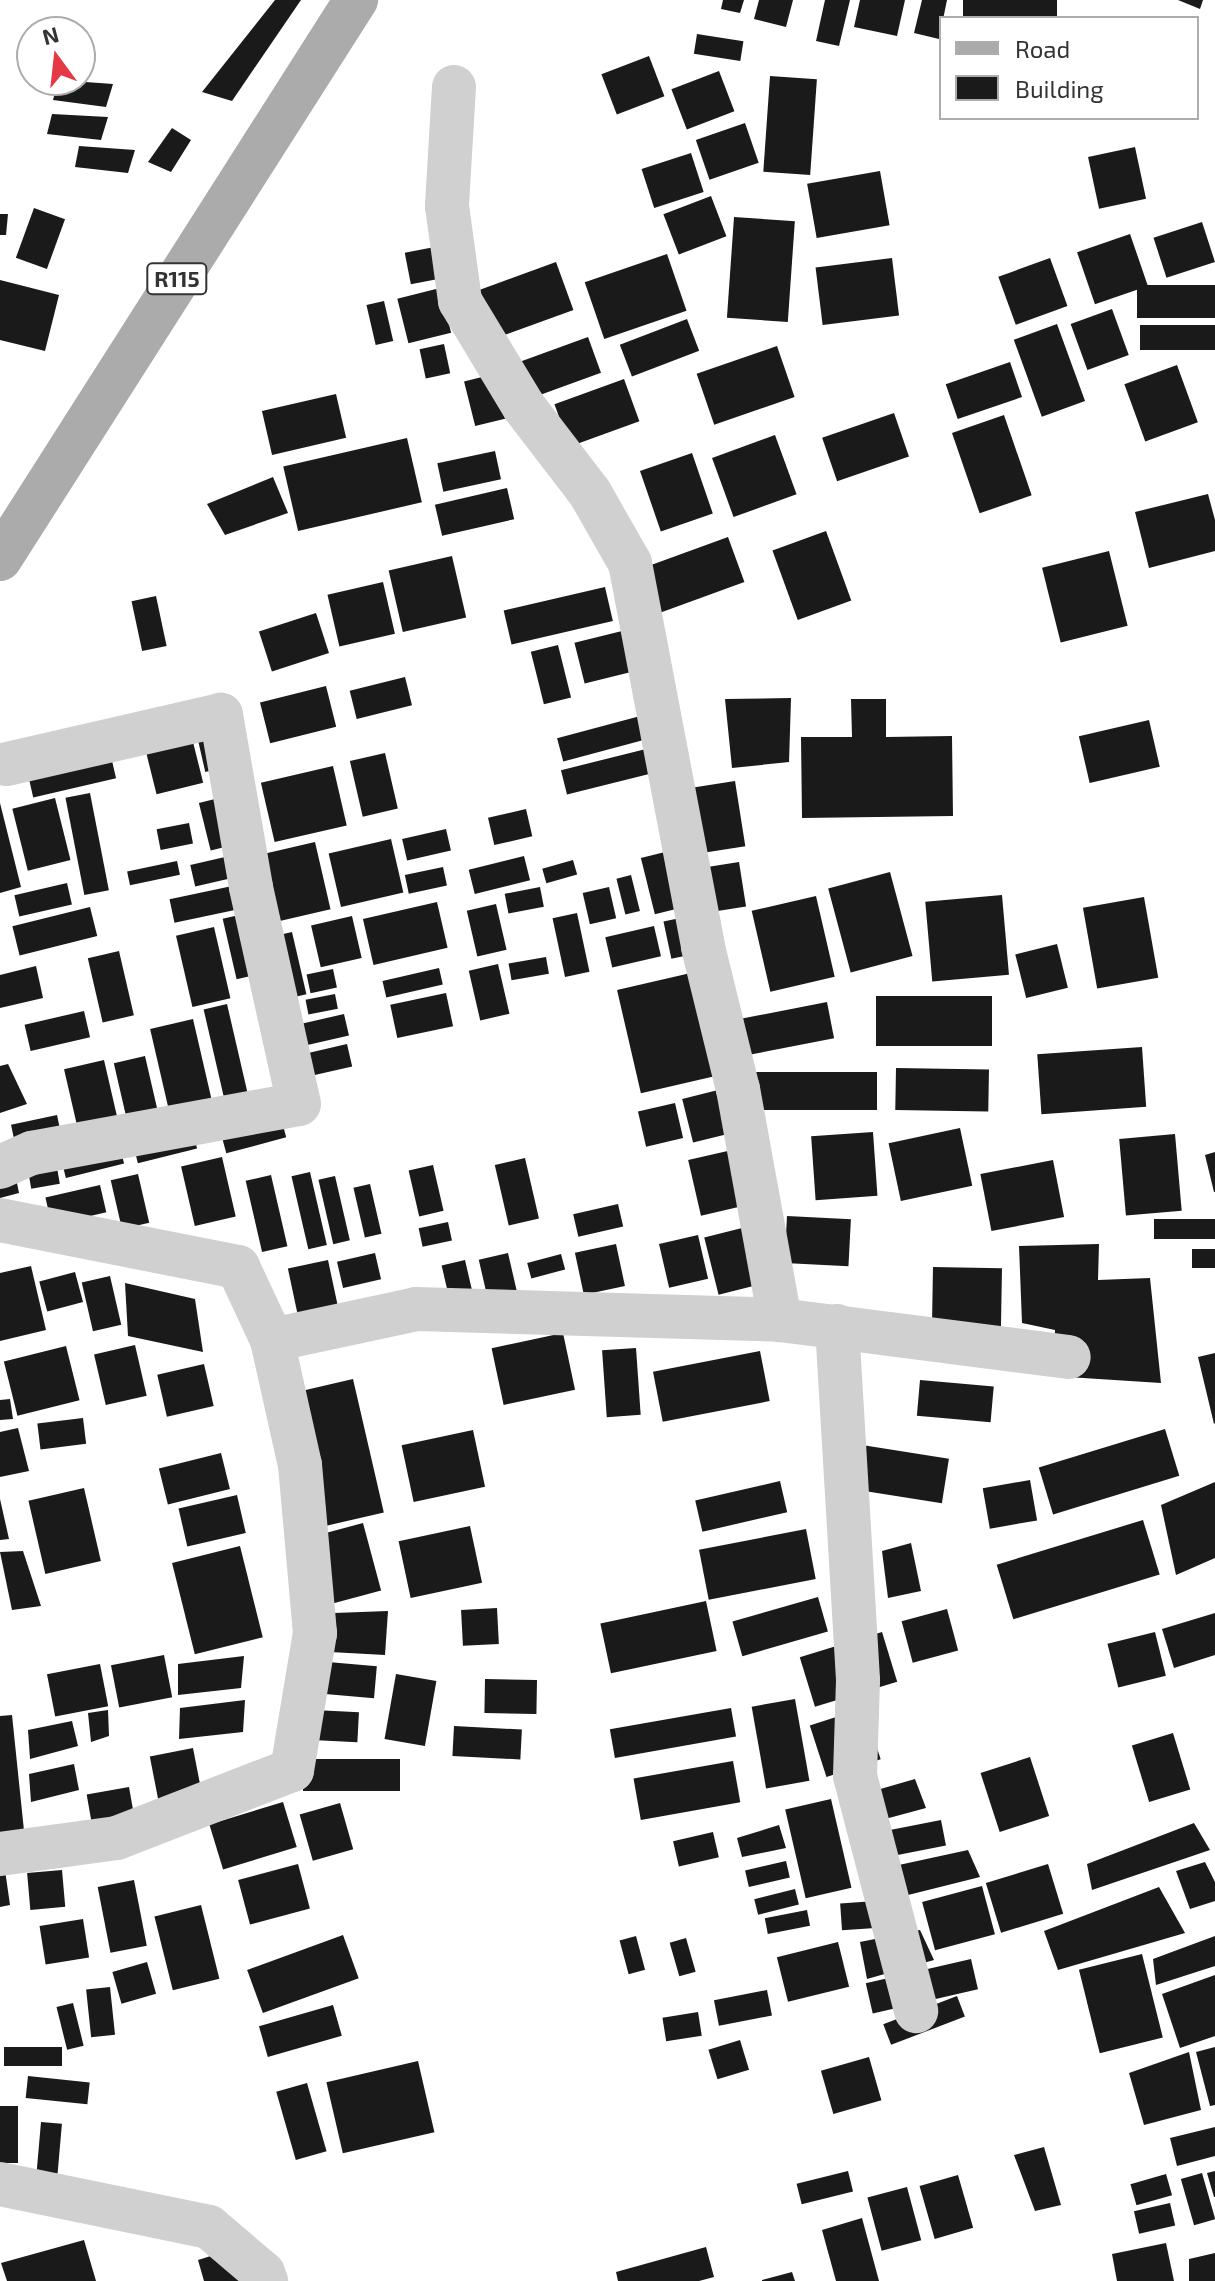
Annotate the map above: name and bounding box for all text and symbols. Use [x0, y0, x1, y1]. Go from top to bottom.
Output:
north arrow [16, 16, 96, 96]
legend [939, 16, 1199, 120]
text: N [39, 20, 61, 49]
text: Road [1015, 34, 1070, 63]
text: Building [1015, 74, 1104, 103]
road number: R115 [145, 261, 209, 297]

